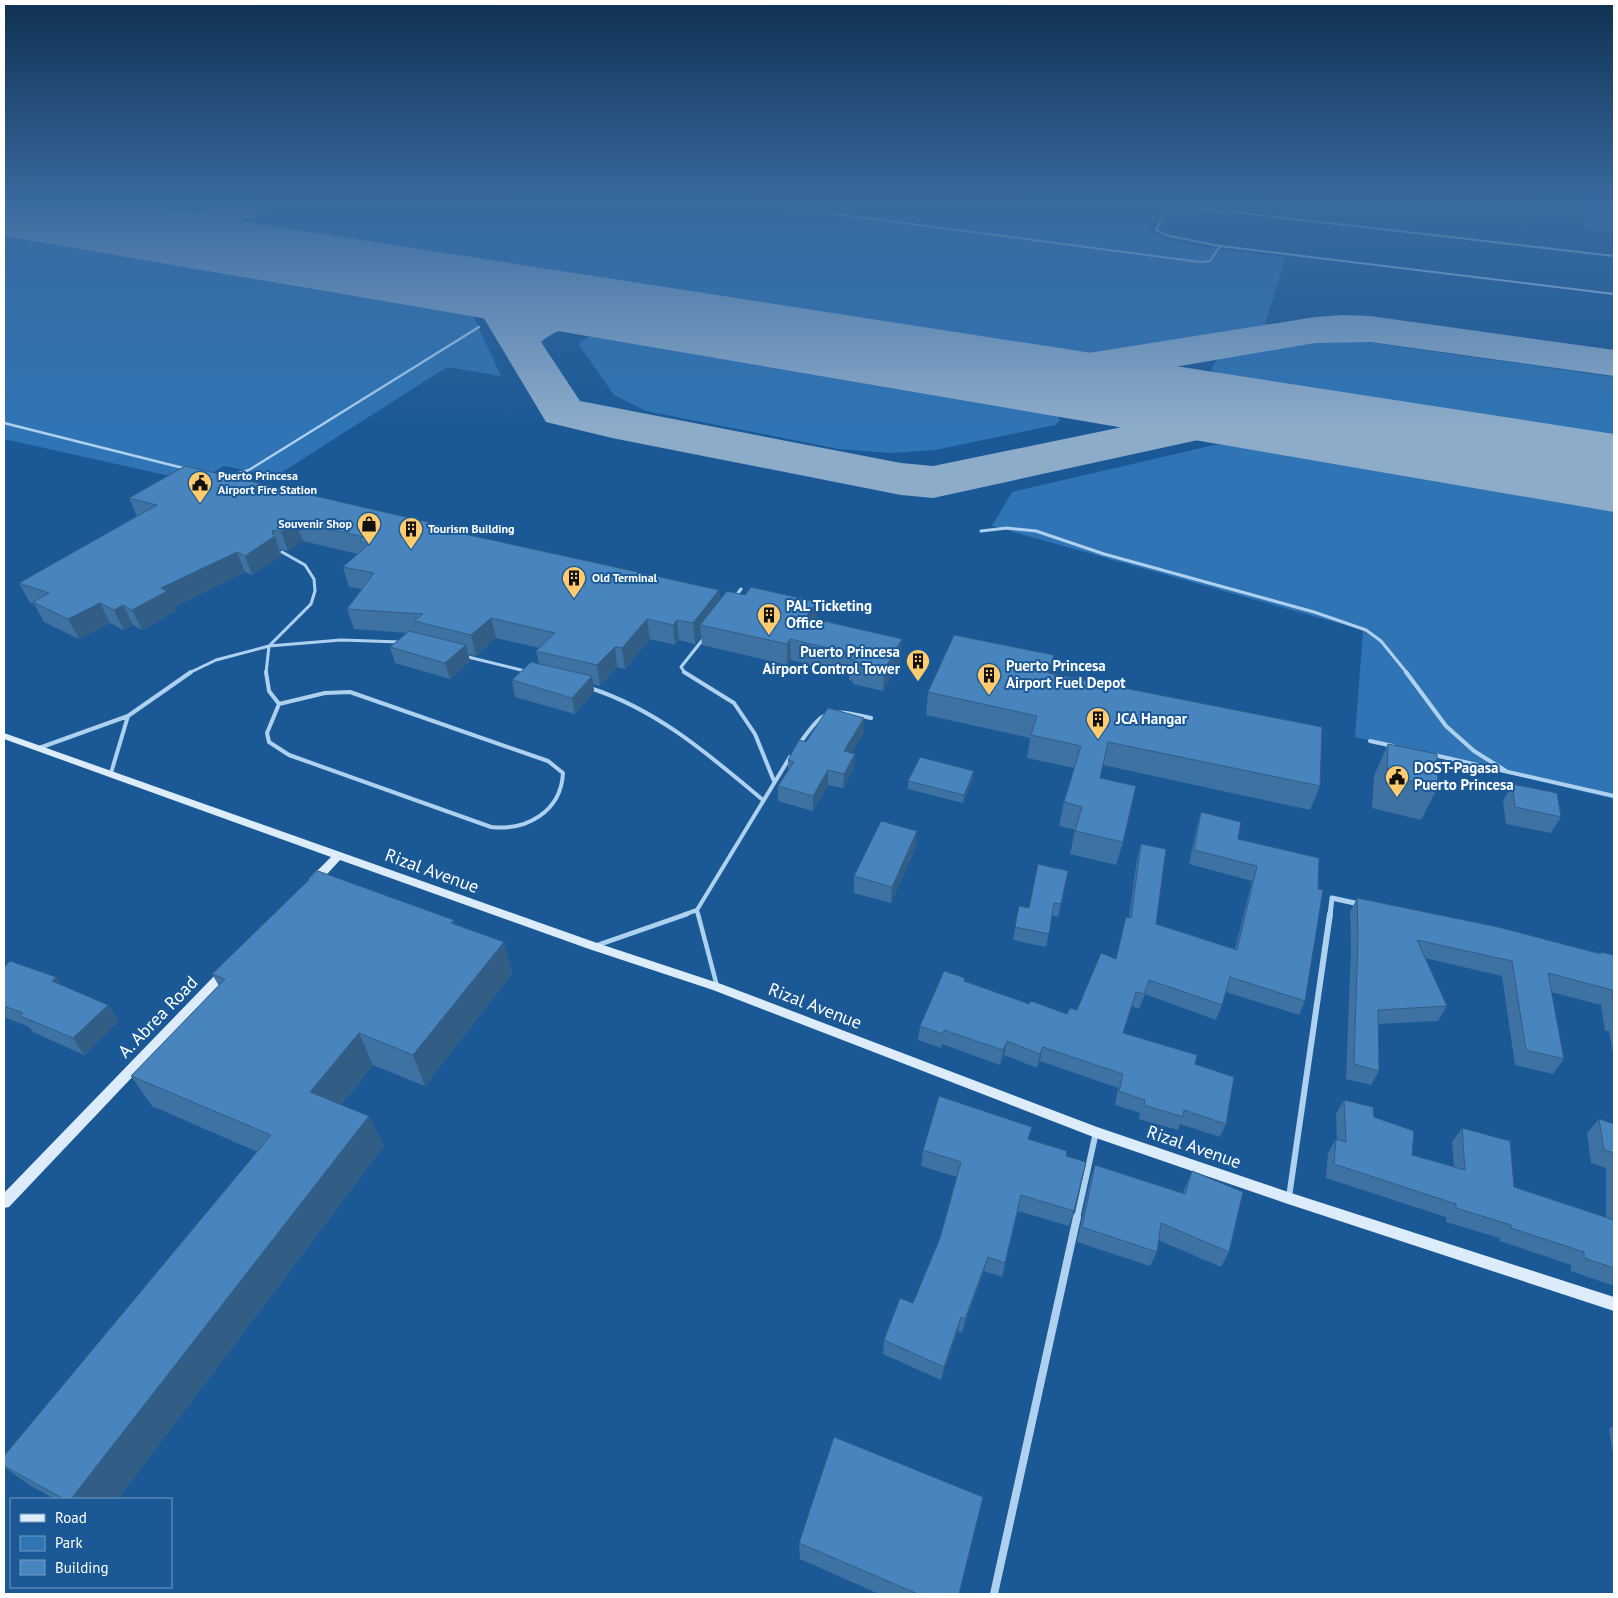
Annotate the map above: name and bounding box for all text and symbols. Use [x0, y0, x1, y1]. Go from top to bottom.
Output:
place label: Puerto Princesa Airport Fire Station [218, 468, 317, 497]
public building icon: Puerto Princesa Airport Fire Station [187, 470, 213, 504]
shop icon: Souvenir Shop [356, 511, 382, 545]
place label: Souvenir Shop [278, 516, 353, 531]
building icon: Tourism Building [398, 516, 424, 550]
place label: Tourism Building [428, 521, 514, 536]
building icon: Old Terminal [561, 565, 587, 599]
place label: Old Terminal [592, 570, 658, 585]
place label: PAL Ticketing Office [786, 596, 872, 632]
building icon: PAL Ticketing Office [756, 602, 782, 636]
place label: Puerto Princesa Airport Control Tower [763, 642, 901, 678]
building icon: Puerto Princesa Airport Control Tower [905, 648, 931, 682]
place label: Puerto Princesa Airport Fuel Depot [1006, 656, 1126, 692]
building icon: Puerto Princesa Airport Fuel Depot [976, 662, 1002, 696]
building icon: JCA Hangar [1085, 706, 1111, 740]
place label: JCA Hangar [1115, 709, 1188, 728]
place label: DOST-Pagasa Puerto Princesa [1414, 758, 1514, 794]
public building icon: DOST-Pagasa Puerto Princesa [1384, 764, 1410, 798]
street label: Rizal Avenue [382, 843, 482, 898]
street label: A. Abrea Road [113, 971, 202, 1062]
street label: Rizal Avenue [765, 977, 865, 1034]
street label: Rizal Avenue [1144, 1120, 1244, 1173]
legend [10, 1498, 172, 1588]
text: Road [55, 1508, 87, 1527]
text: Park [55, 1533, 83, 1552]
text: Building [55, 1558, 109, 1577]

